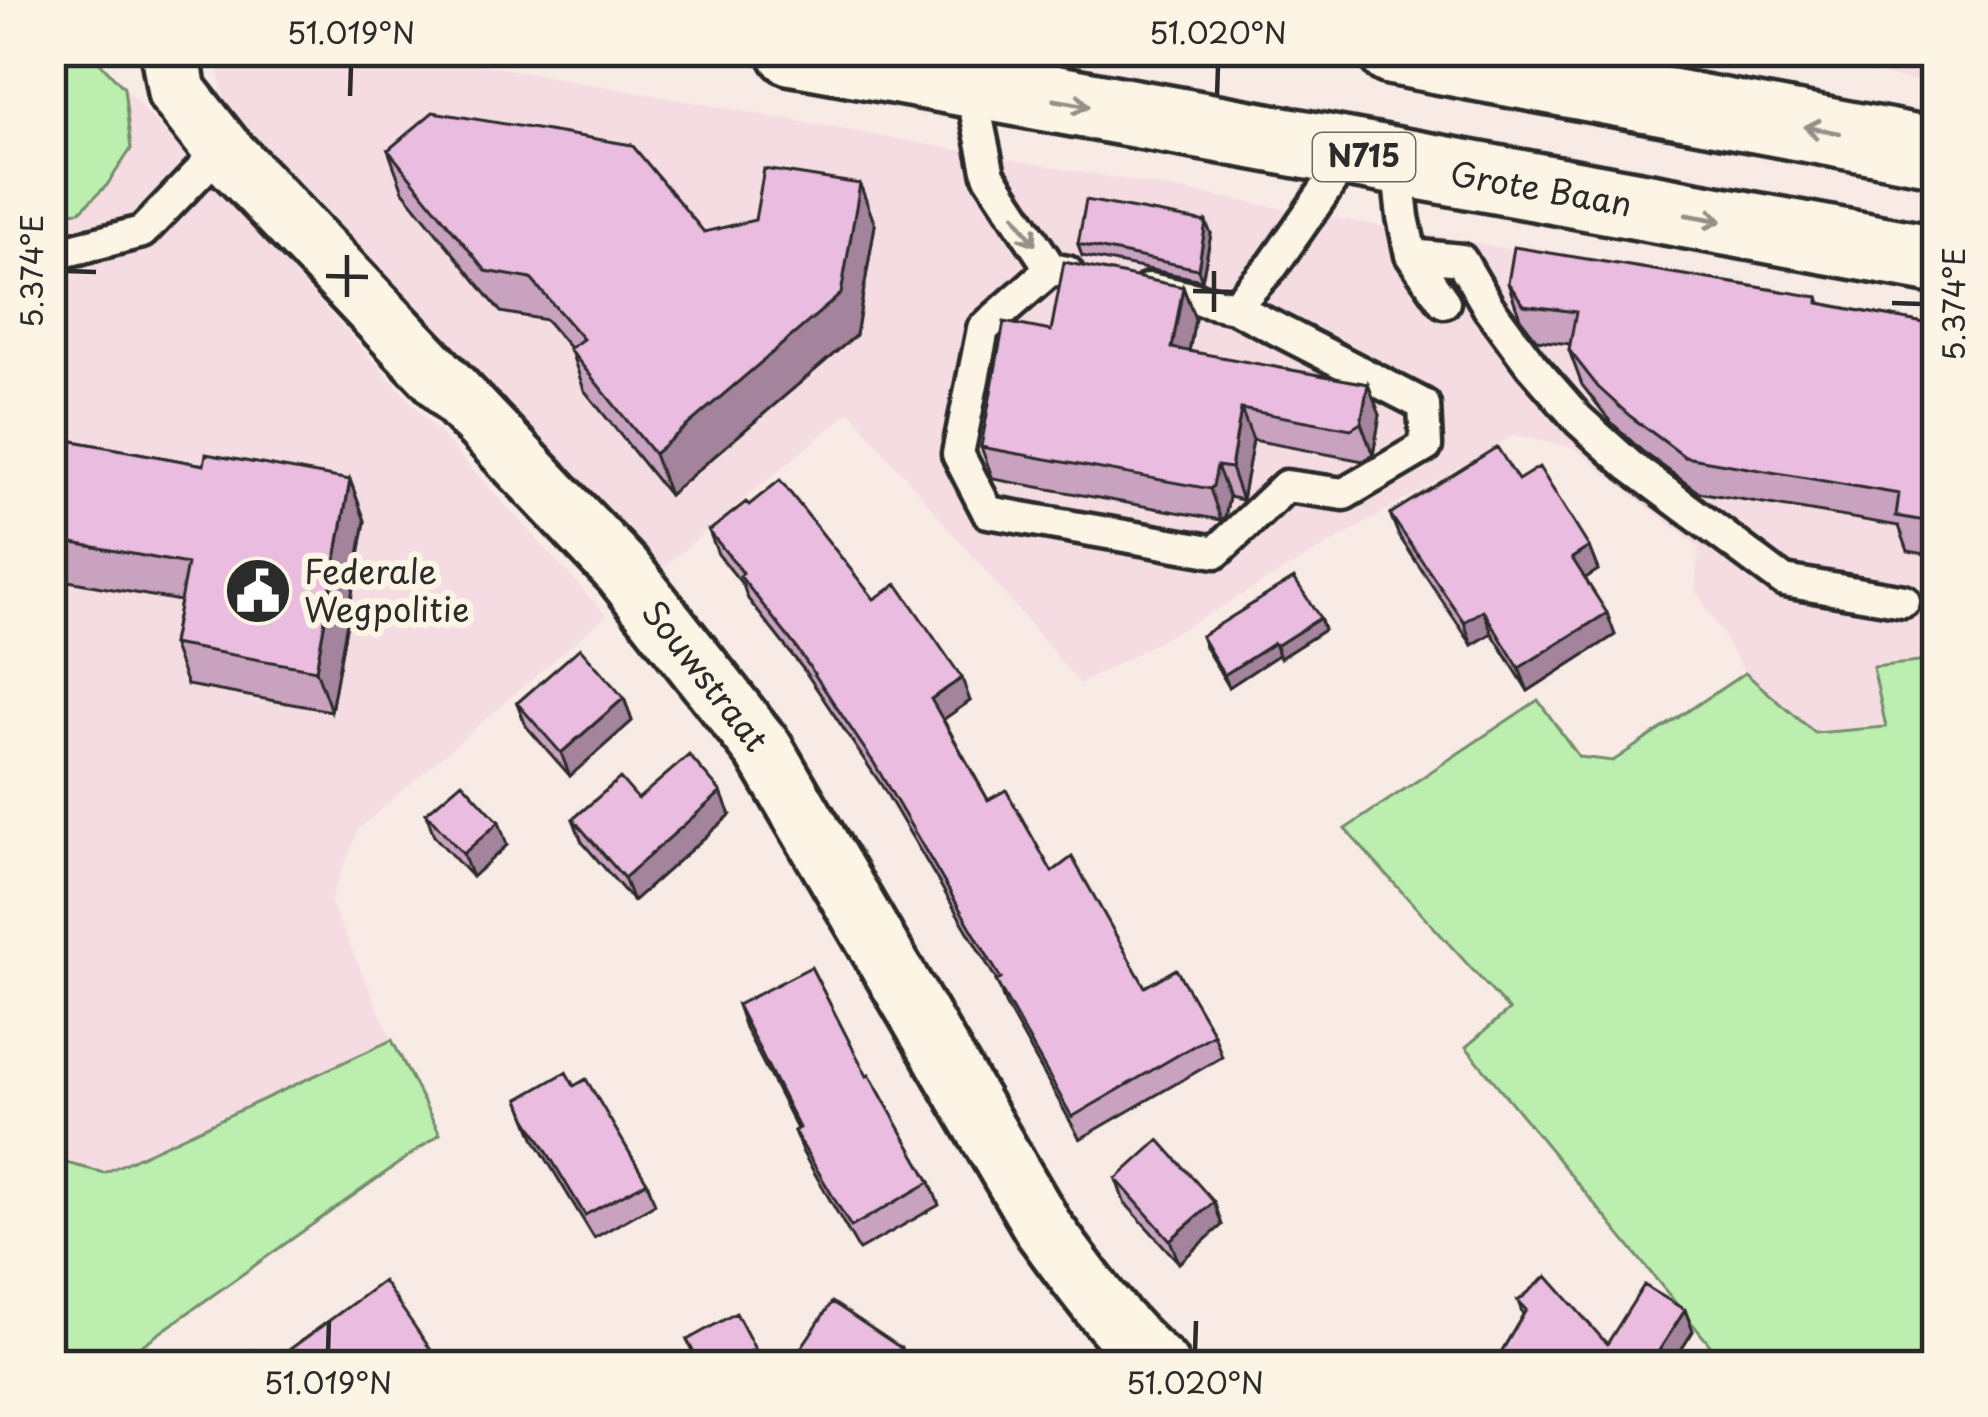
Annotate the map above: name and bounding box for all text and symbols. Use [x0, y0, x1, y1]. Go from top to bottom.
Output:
text: 51.019°N [287, 9, 415, 54]
text: 51.020°N [1149, 9, 1287, 54]
one-way arrow [1052, 93, 1091, 115]
one-way arrow [1803, 118, 1842, 141]
road number: N715 [1313, 133, 1415, 181]
street label: Grote Baan [1447, 146, 1636, 228]
one-way arrow [1683, 208, 1722, 230]
one-way arrow [1013, 212, 1038, 246]
text: 5.374°E [8, 214, 53, 328]
text: 5.374°E [1930, 247, 1975, 361]
place label: Federale Wegpolitie [304, 545, 470, 633]
public building icon: Federale Wegpolitie [223, 556, 293, 626]
street label: Souwstraat [631, 588, 782, 761]
text: 51.019°N [264, 1359, 392, 1404]
text: 51.020°N [1126, 1359, 1264, 1404]

